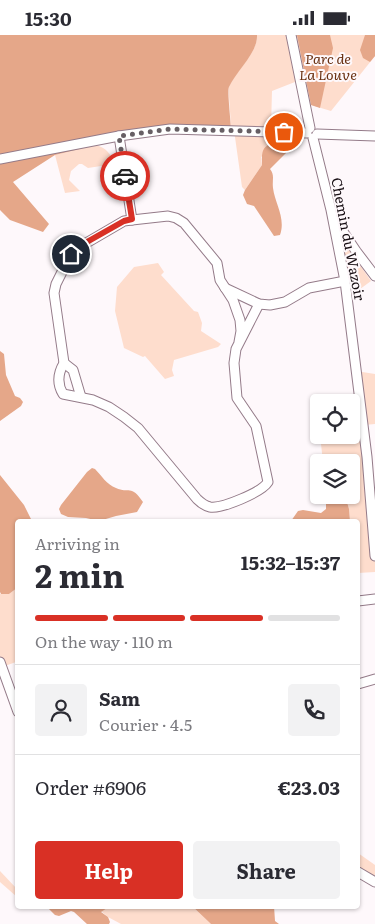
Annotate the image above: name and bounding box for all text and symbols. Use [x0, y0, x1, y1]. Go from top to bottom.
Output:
text: 15:30 [25, 4, 72, 32]
park label: Parc de La Louve [299, 48, 357, 84]
pin [263, 111, 305, 153]
icon: bag [270, 118, 298, 146]
courier [100, 151, 150, 201]
icon: car [111, 162, 139, 190]
street label: Chemin du Wazoir [327, 176, 371, 303]
pin [50, 233, 92, 275]
icon: home [57, 240, 85, 268]
map controls [310, 394, 360, 504]
button: locate [310, 394, 360, 444]
button: layers [310, 454, 360, 504]
text: Arriving in [35, 531, 120, 555]
text: 15:32–15:37 [241, 548, 340, 576]
text: 2 min [35, 550, 124, 598]
text: On the way · 110 m [35, 629, 173, 653]
button: person [35, 684, 87, 736]
text: Sam [99, 684, 140, 712]
button: phone [288, 684, 340, 736]
text: Courier · 4.5 [99, 712, 192, 736]
text: Order #6906 [35, 773, 146, 801]
text: €23.03 [278, 773, 340, 801]
button: Help [35, 841, 183, 899]
button: Share [193, 841, 340, 899]

